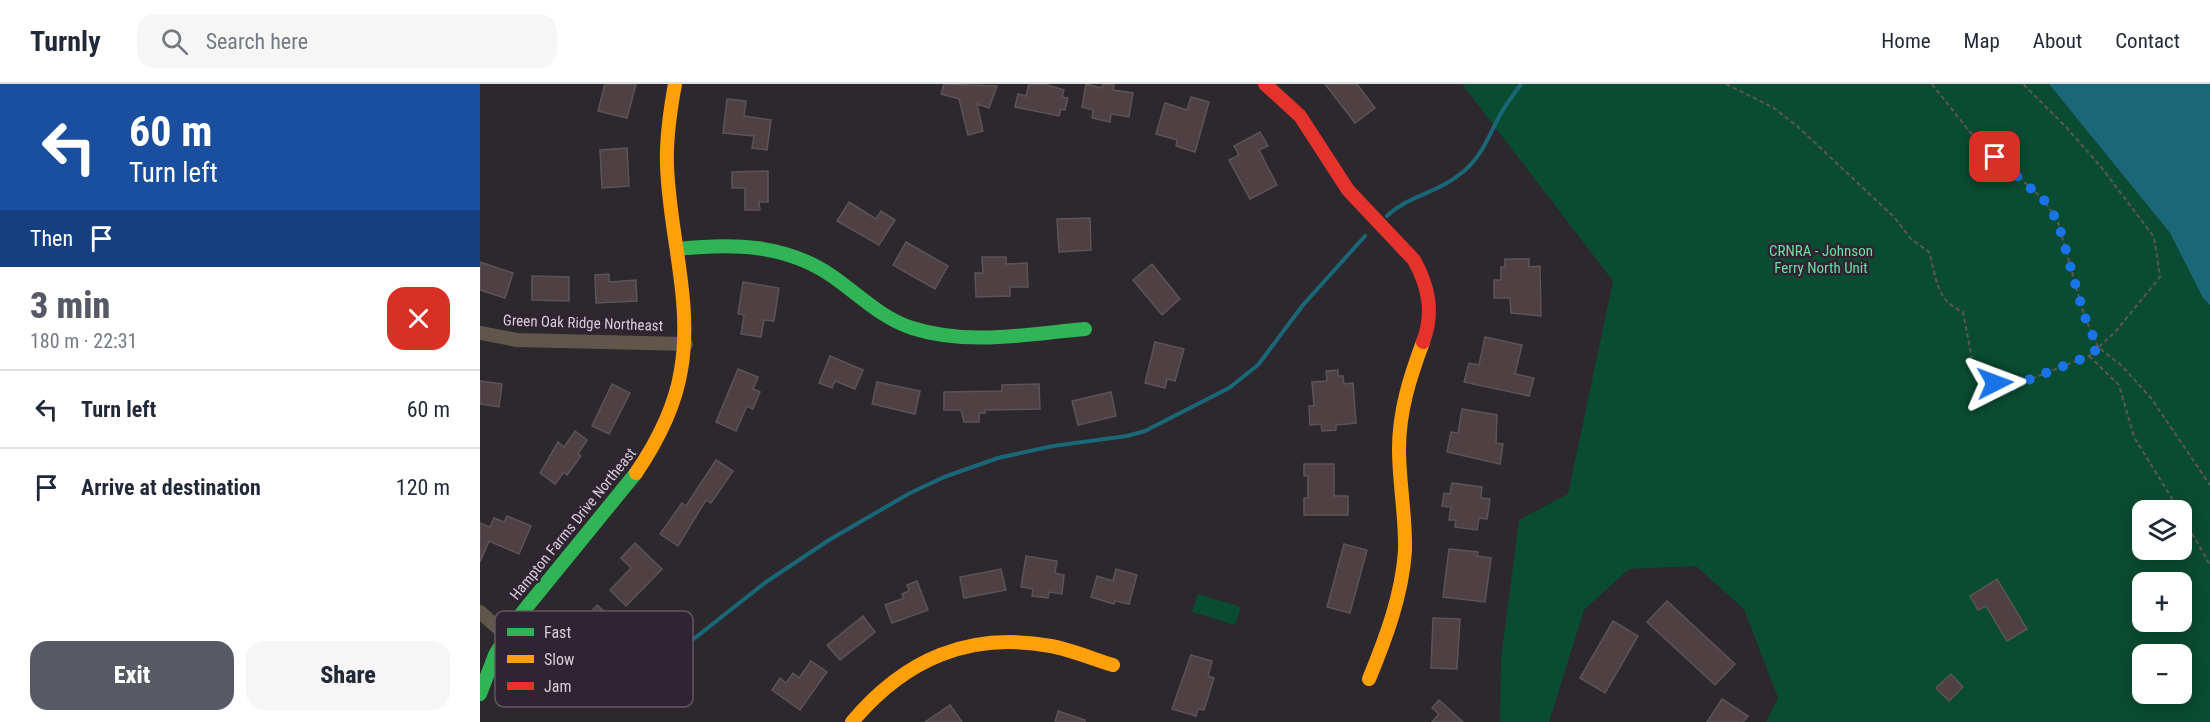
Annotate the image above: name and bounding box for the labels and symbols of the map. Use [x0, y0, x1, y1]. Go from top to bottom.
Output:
pin [1969, 131, 2020, 182]
park label: CRNRA - Johnson Ferry North Unit [1769, 242, 1873, 277]
street label: Green Oak Ridge Northeast [503, 311, 663, 335]
position arrow [1963, 351, 2027, 415]
street label: Hampton Farms Drive Northeast [506, 444, 640, 604]
legend [495, 611, 693, 707]
text: Fast [544, 623, 571, 642]
text: Slow [544, 650, 574, 669]
text: Jam [544, 677, 571, 696]

